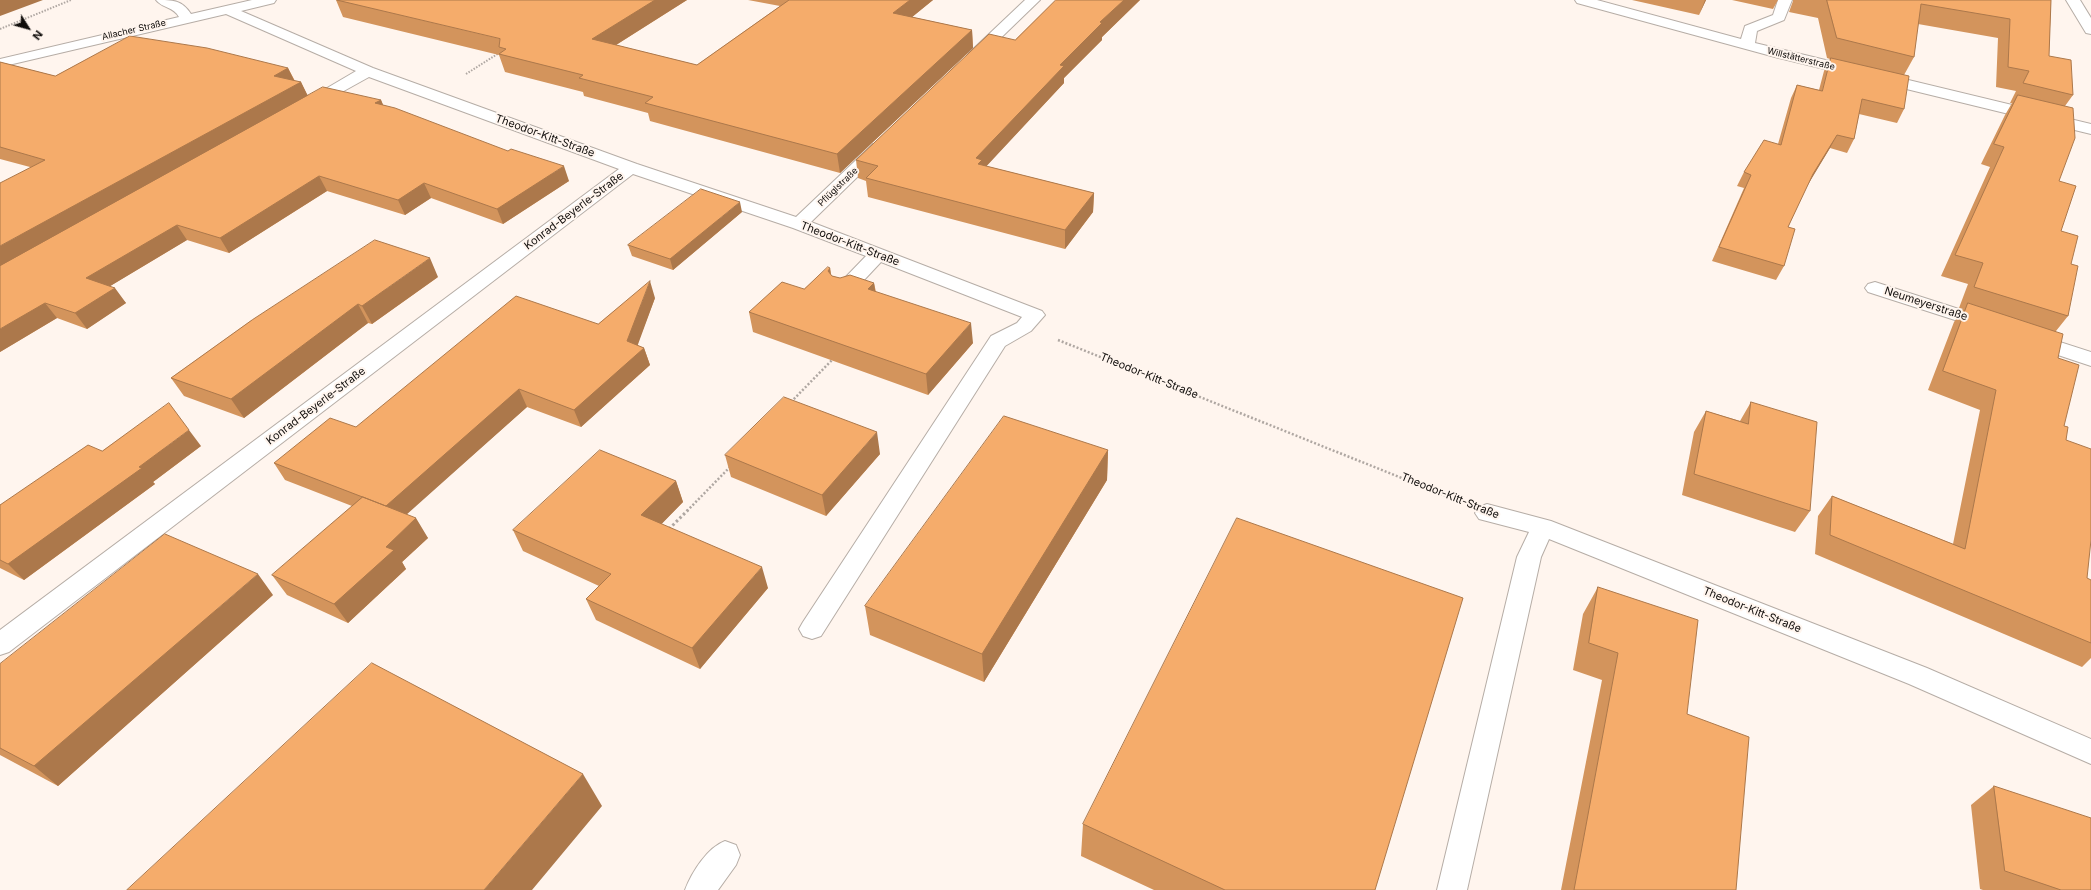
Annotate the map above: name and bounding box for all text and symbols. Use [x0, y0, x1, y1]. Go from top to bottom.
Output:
north arrow [8, 8, 48, 48]
street label: Allacher Straße [101, 17, 167, 43]
text: N [29, 28, 46, 43]
street label: Willstätterstraße [1766, 45, 1836, 73]
street label: Theodor-Kitt-Straße [493, 112, 597, 160]
street label: Pflüglstraße [816, 165, 860, 209]
street label: Konrad-Beyerle-Straße [522, 169, 626, 253]
street label: Theodor-Kitt-Straße [799, 219, 901, 269]
street label: Neumeyerstraße [1883, 284, 1969, 324]
street label: Theodor-Kitt-Straße [1098, 350, 1200, 402]
street label: Konrad-Beyerle-Straße [264, 364, 368, 448]
street label: Theodor-Kitt-Straße [1399, 470, 1501, 522]
street label: Theodor-Kitt-Straße [1701, 584, 1803, 636]

